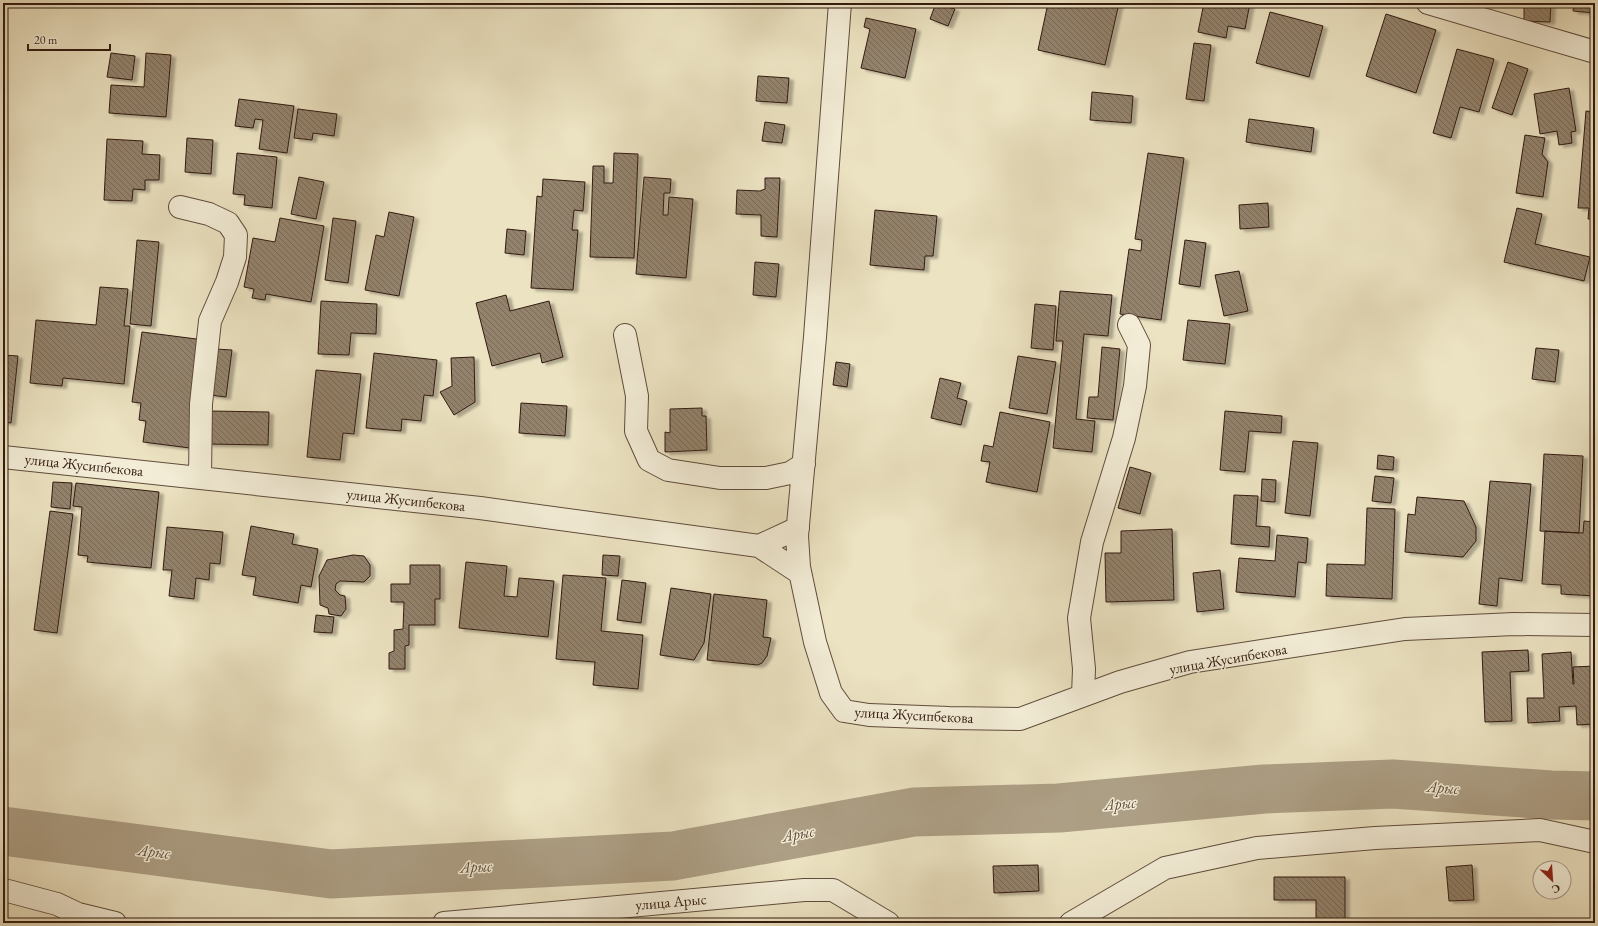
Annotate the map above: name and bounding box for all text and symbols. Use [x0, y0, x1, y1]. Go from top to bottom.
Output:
scale bar [28, 26, 110, 52]
text: 20 m [34, 32, 58, 48]
street label: улица Жусипбекова [24, 449, 144, 480]
street label: улица Жусипбекова [346, 484, 466, 515]
street label: улица Жусипбекова [1168, 639, 1288, 678]
street label: улица Жусипбекова [854, 702, 974, 727]
water label: Арыс [1425, 776, 1461, 799]
water label: Арыс [1102, 792, 1138, 815]
water label: Арыс [779, 820, 817, 847]
water label: Арыс [136, 839, 172, 864]
water label: Арыс [458, 855, 494, 878]
north arrow [1532, 860, 1572, 900]
text: С [1550, 881, 1563, 897]
street label: улица Арыс [635, 889, 707, 914]

